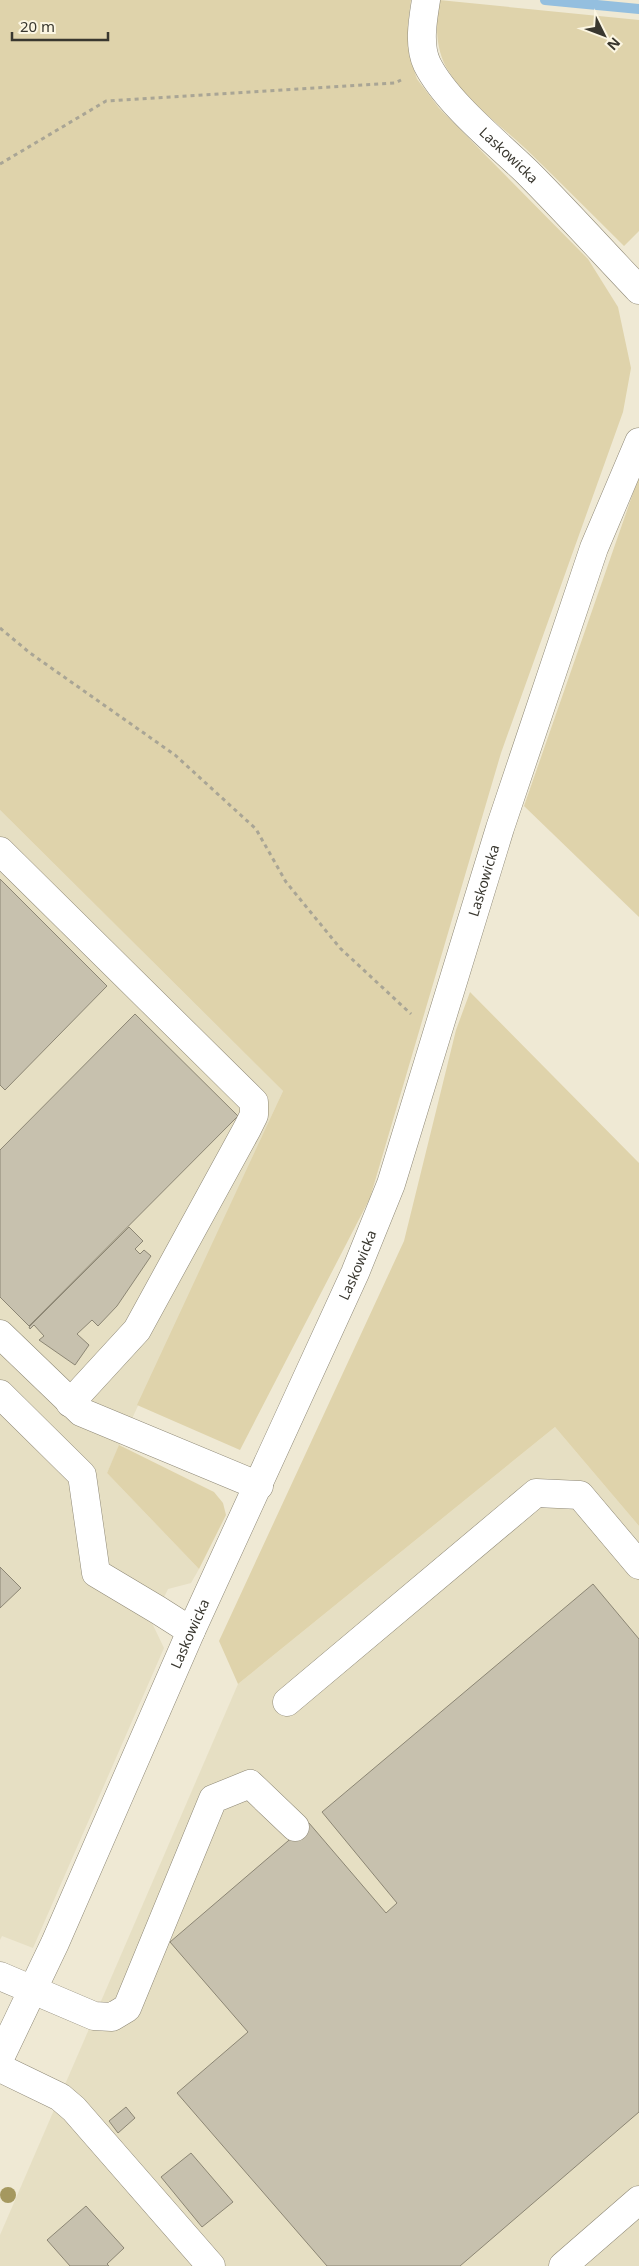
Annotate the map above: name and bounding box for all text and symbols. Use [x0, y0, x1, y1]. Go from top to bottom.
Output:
scale bar [12, 10, 109, 42]
north arrow [579, 10, 629, 60]
text: 20 m [20, 16, 55, 36]
text: N [603, 33, 625, 55]
street label: Laskowicka [476, 123, 543, 187]
street label: Laskowicka [463, 842, 503, 919]
street label: Laskowicka [334, 1227, 380, 1303]
street label: Laskowicka [166, 1596, 213, 1671]

